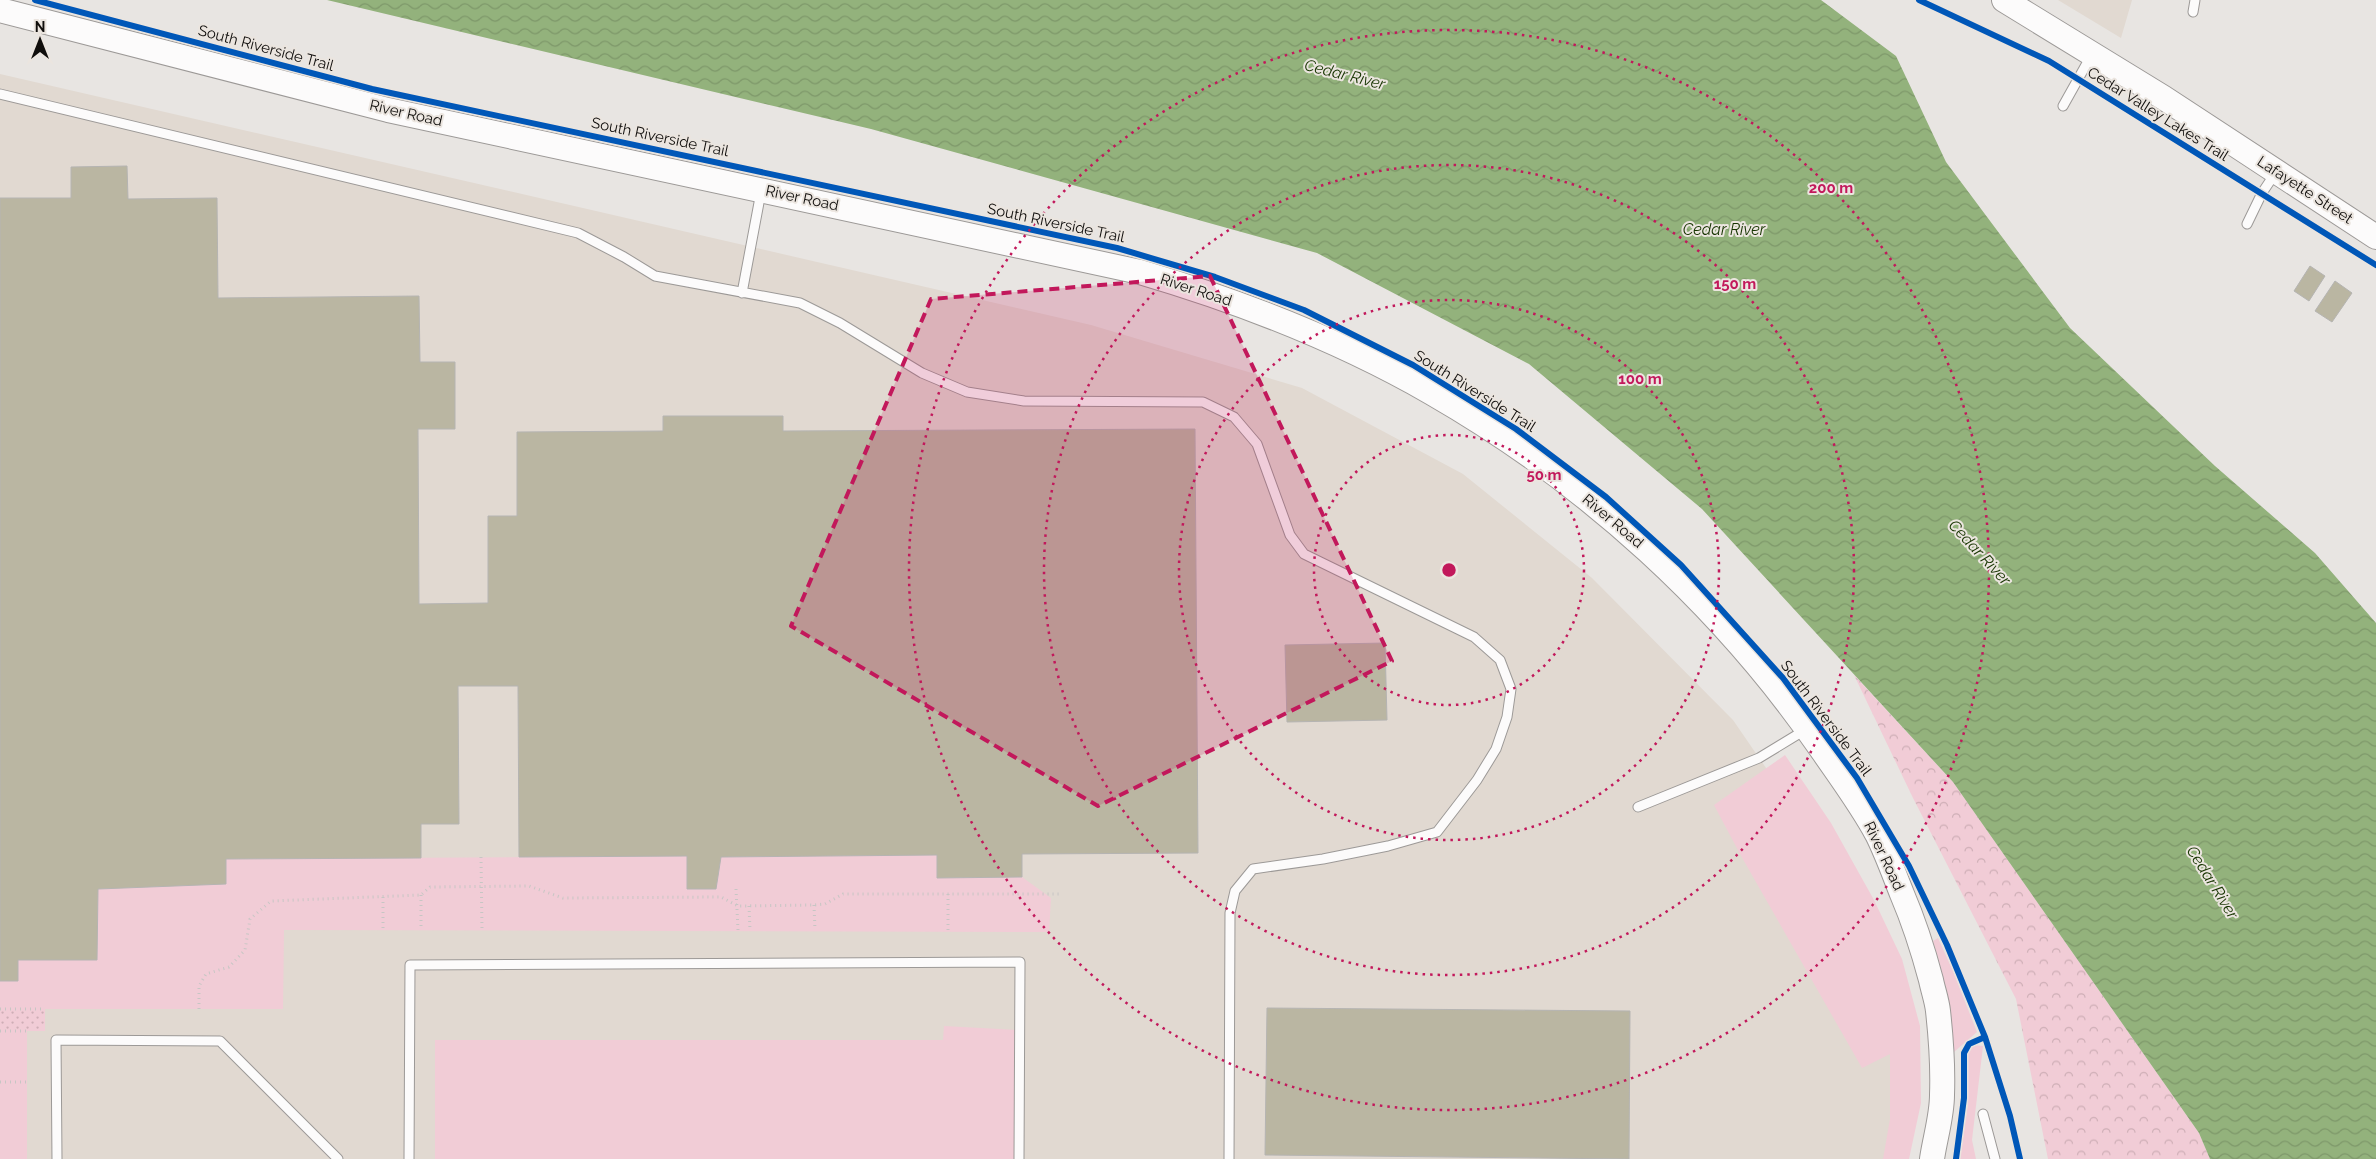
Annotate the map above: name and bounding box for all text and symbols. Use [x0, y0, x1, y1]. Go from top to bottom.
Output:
north arrow [15, 15, 65, 65]
text: N [35, 19, 45, 35]
street label: South Riverside Trail [196, 21, 337, 75]
water label: Cedar River [1303, 55, 1388, 94]
street label: Cedar Valley Lakes Trail [2084, 63, 2233, 165]
street label: River Road [368, 96, 444, 130]
street label: South Riverside Trail [590, 114, 731, 161]
street label: Lafayette Street [2254, 152, 2356, 228]
text: 200 m [1809, 179, 1853, 197]
street label: River Road [764, 181, 840, 215]
street label: South Riverside Trail [986, 200, 1127, 247]
water label: Cedar River [1683, 220, 1766, 239]
street label: River Road [1158, 270, 1234, 310]
text: 150 m [1714, 275, 1756, 293]
street label: South Riverside Trail [1411, 346, 1540, 436]
text: 100 m [1618, 370, 1662, 388]
text: 50 m [1526, 466, 1562, 484]
street label: River Road [1579, 490, 1647, 552]
water label: Cedar River [1945, 516, 2015, 589]
centre of rings [1440, 561, 1458, 579]
street label: South Riverside Trail [1777, 657, 1876, 780]
street label: River Road [1860, 819, 1908, 893]
water label: Cedar River [2183, 842, 2243, 923]

